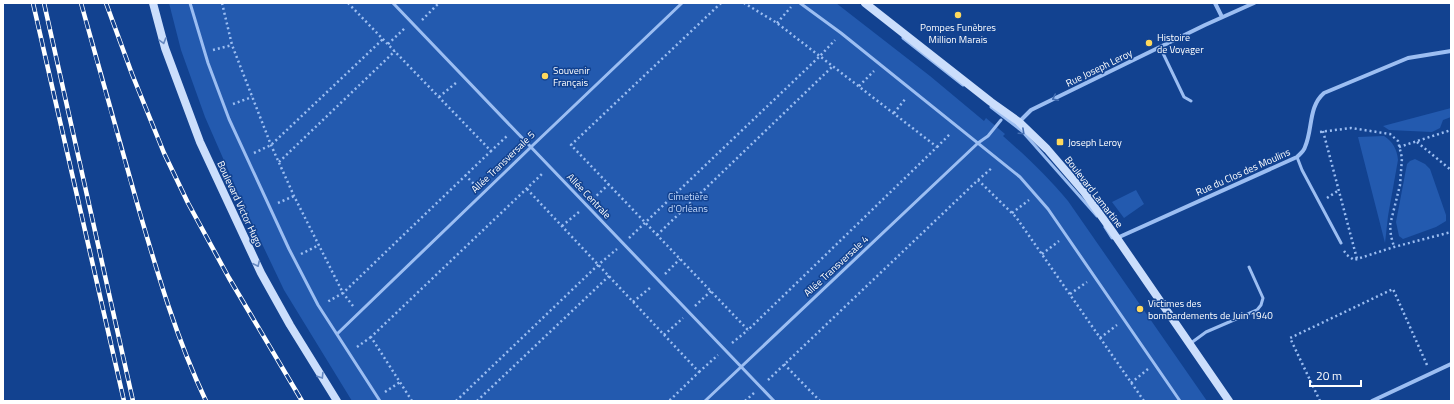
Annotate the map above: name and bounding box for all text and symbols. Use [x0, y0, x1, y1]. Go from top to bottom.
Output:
marker: Pompes Funèbres Million Marais [953, 10, 963, 20]
place label: Pompes Funèbres Million Marais [920, 20, 996, 47]
place label: Histoire de Voyager [1157, 30, 1204, 57]
one-way arrow [158, 37, 167, 44]
marker: Histoire de Voyager [1144, 38, 1154, 48]
street label: Rue Joseph Leroy [1063, 45, 1135, 91]
place label: Souvenir Français [553, 63, 590, 90]
marker: Souvenir Français [540, 71, 550, 81]
one-way arrow [1051, 93, 1059, 101]
street label: Allée Transversale 5 [468, 127, 539, 196]
one-way arrow [1017, 127, 1025, 134]
place label: Joseph Leroy [1068, 135, 1122, 150]
marker: Joseph Leroy [1055, 137, 1065, 147]
street label: Rue du Clos des Moulins [1193, 144, 1293, 200]
street label: Boulevard Lamartine [1061, 153, 1127, 231]
street label: Boulevard Victor Hugo [213, 158, 267, 250]
street label: Allée Centrale [563, 170, 615, 222]
park label: Cimetière d'Orléans [668, 189, 708, 216]
street label: Allée Transversale 4 [800, 232, 872, 300]
one-way arrow [252, 260, 260, 267]
place label: Victimes des bombardements de Juin 1940 [1148, 296, 1273, 323]
marker: Victimes des bombardements de Juin 1940 [1135, 304, 1145, 314]
scale bar [1310, 362, 1361, 388]
text: 20 m [1316, 366, 1342, 385]
one-way arrow [317, 372, 324, 379]

